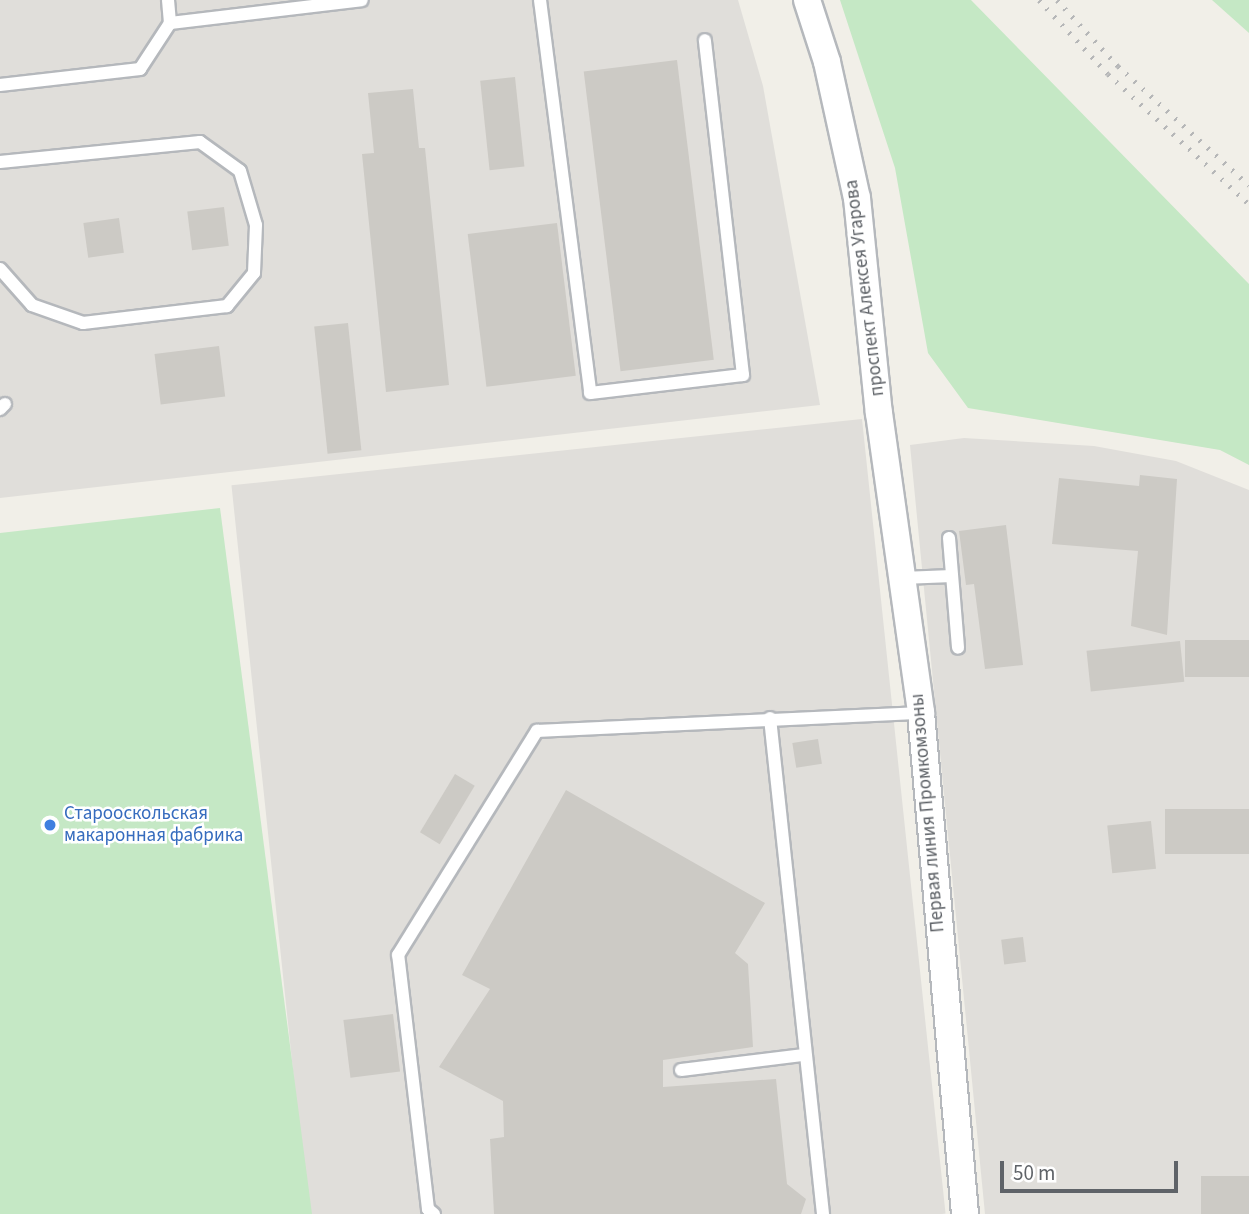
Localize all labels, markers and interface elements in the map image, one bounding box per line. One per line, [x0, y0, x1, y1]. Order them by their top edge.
street label: проспект Алексея Угарова [840, 178, 890, 398]
street label: Первая линия Промкомзоны [906, 693, 950, 933]
place label: Старооскольская макаронная фабрика [64, 803, 243, 847]
marker: Старооскольская макаронная фабрика [42, 817, 58, 833]
scale bar [1004, 1148, 1182, 1192]
text: 50 m [1013, 1158, 1055, 1188]

